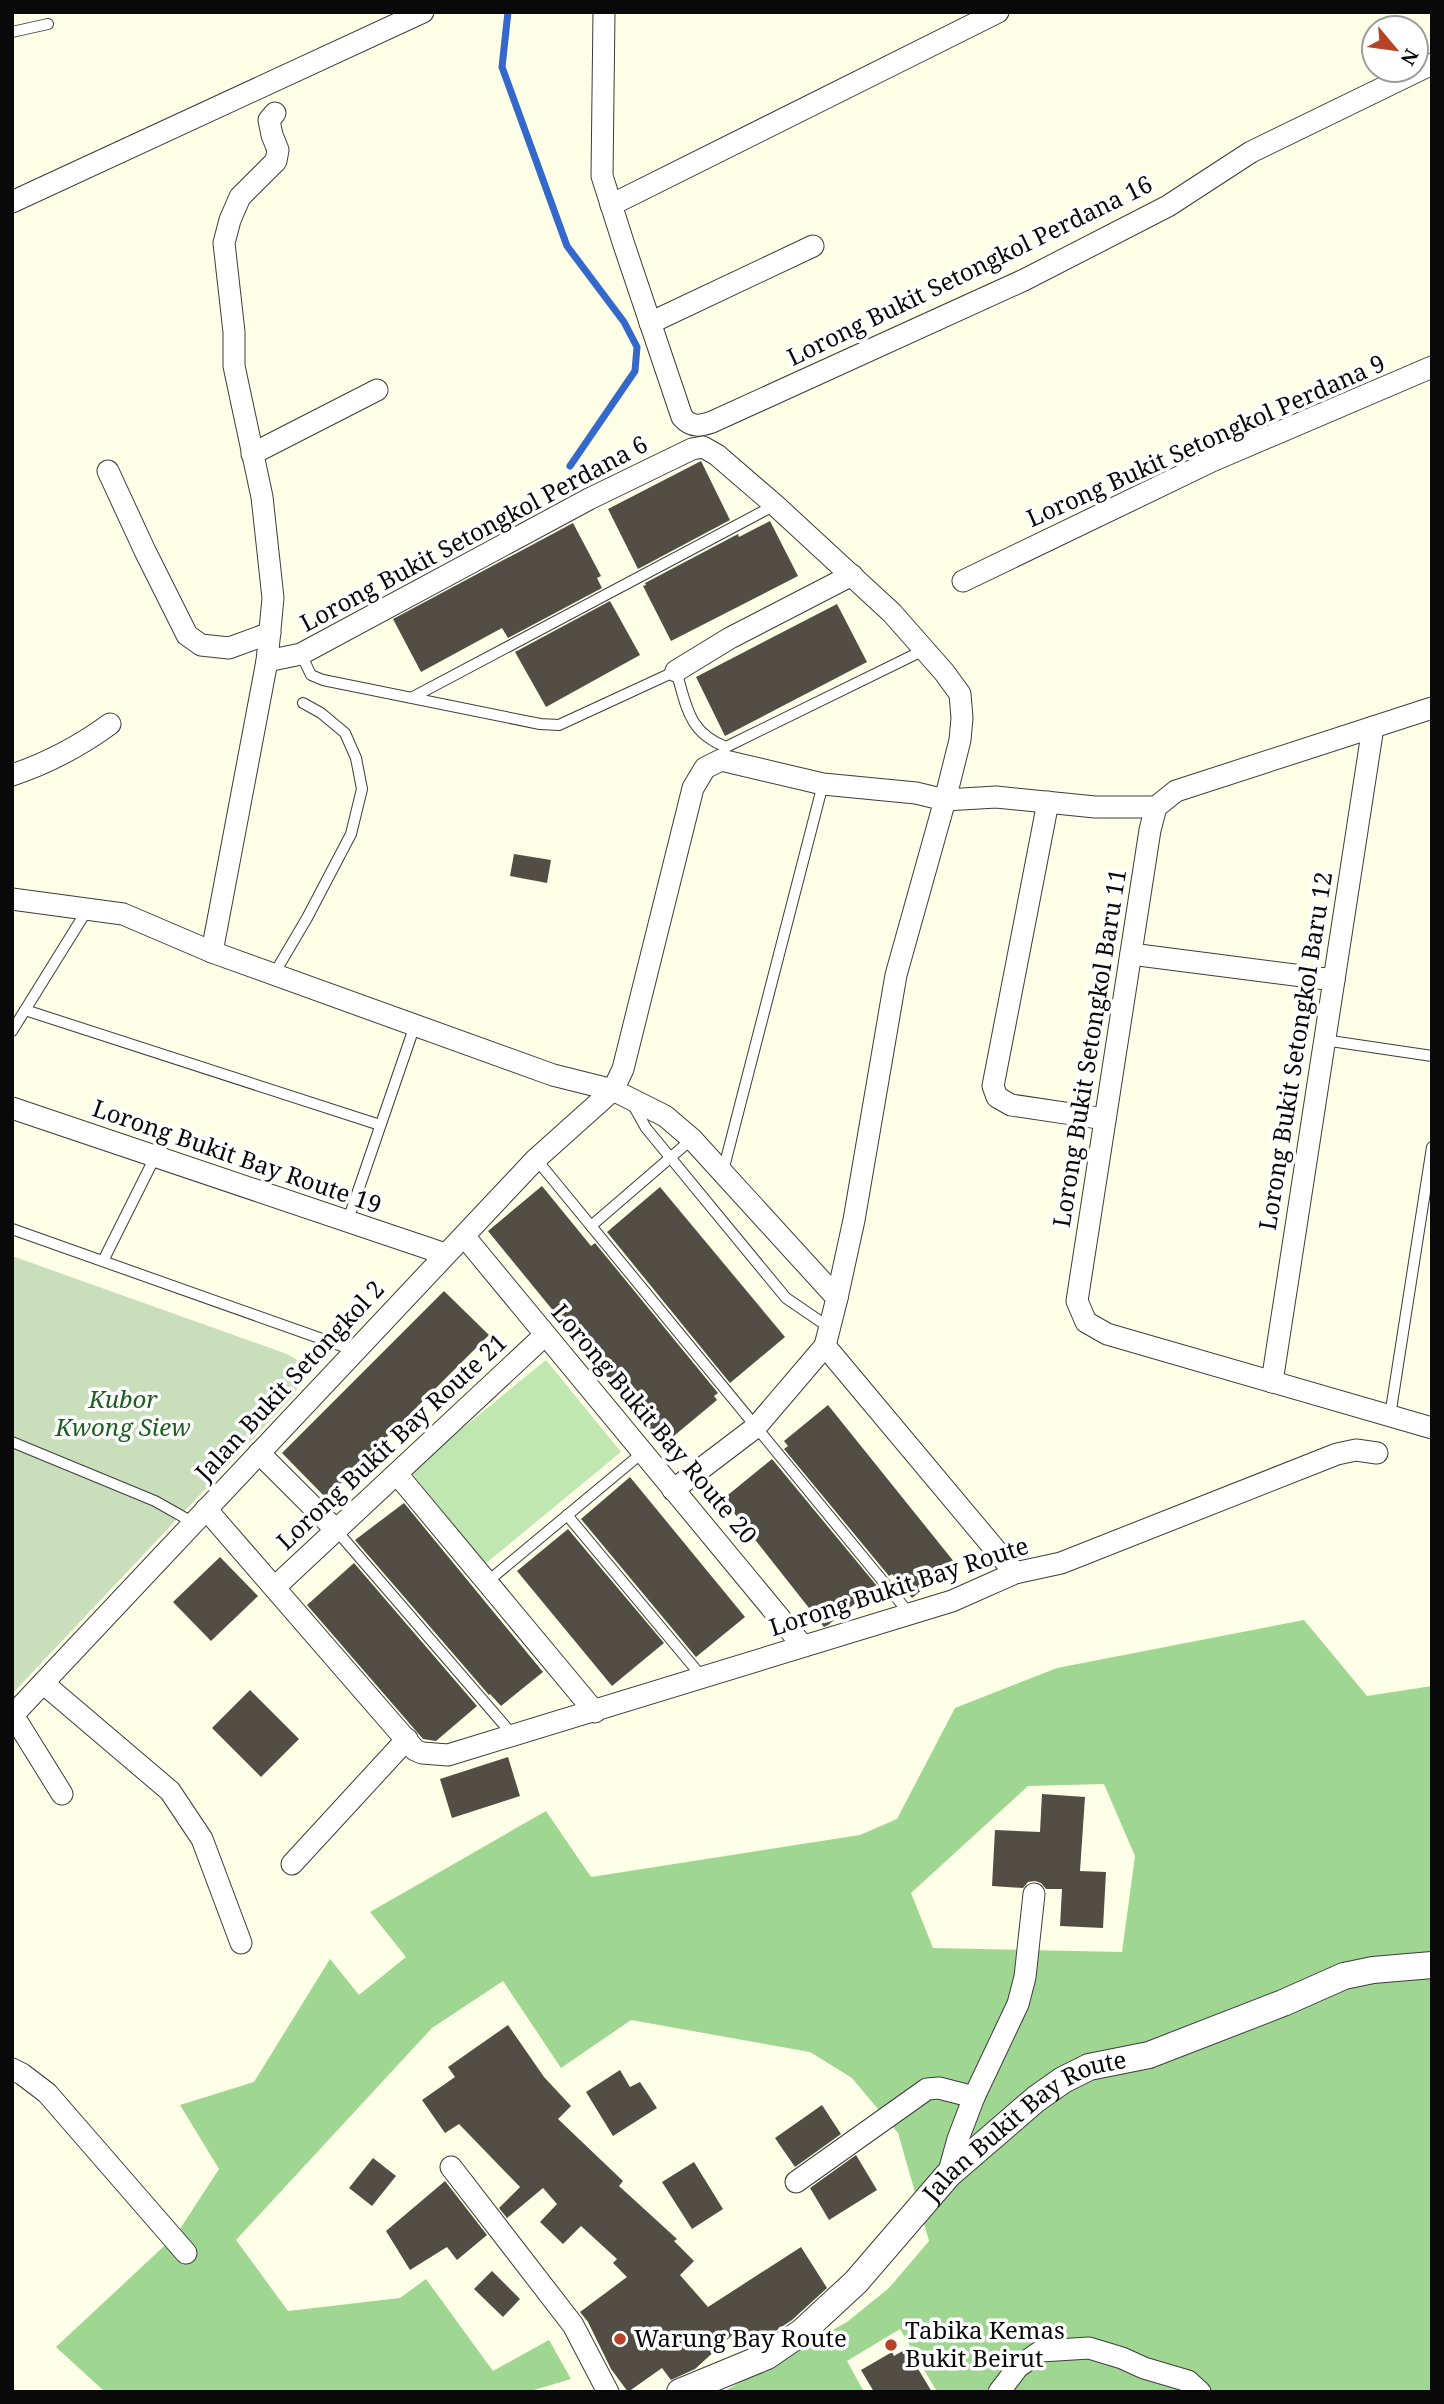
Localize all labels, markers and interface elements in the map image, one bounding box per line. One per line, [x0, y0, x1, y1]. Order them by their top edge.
north arrow [1360, 14, 1430, 84]
text: N [1395, 44, 1425, 70]
street label: Lorong Bukit Setongkol Perdana 16 [781, 167, 1157, 373]
street label: Lorong Bukit Setongkol Perdana 9 [1021, 345, 1390, 534]
street label: Lorong Bukit Setongkol Perdana 6 [294, 427, 653, 639]
street label: Lorong Bukit Setongkol Baru 11 [1044, 866, 1133, 1229]
street label: Lorong Bukit Setongkol Baru 12 [1250, 869, 1339, 1232]
street label: Lorong Bukit Bay Route 19 [89, 1091, 386, 1221]
street label: Jalan Bukit Setongkol 2 [186, 1272, 391, 1488]
street label: Lorong Bukit Bay Route 20 [545, 1296, 765, 1550]
street label: Lorong Bukit Bay Route 21 [269, 1325, 513, 1557]
park label: Kubor Kwong Siew [54, 1382, 191, 1443]
street label: Lorong Bukit Bay Route [765, 1528, 1032, 1643]
street label: Jalan Bukit Bay Route [914, 2042, 1129, 2209]
place label: Tabika Kemas Bukit Beirut [905, 2313, 1065, 2374]
place label: Warung Bay Route [634, 2321, 847, 2354]
marker: Warung Bay Route [612, 2331, 628, 2347]
marker: Tabika Kemas Bukit Beirut [883, 2337, 899, 2353]

